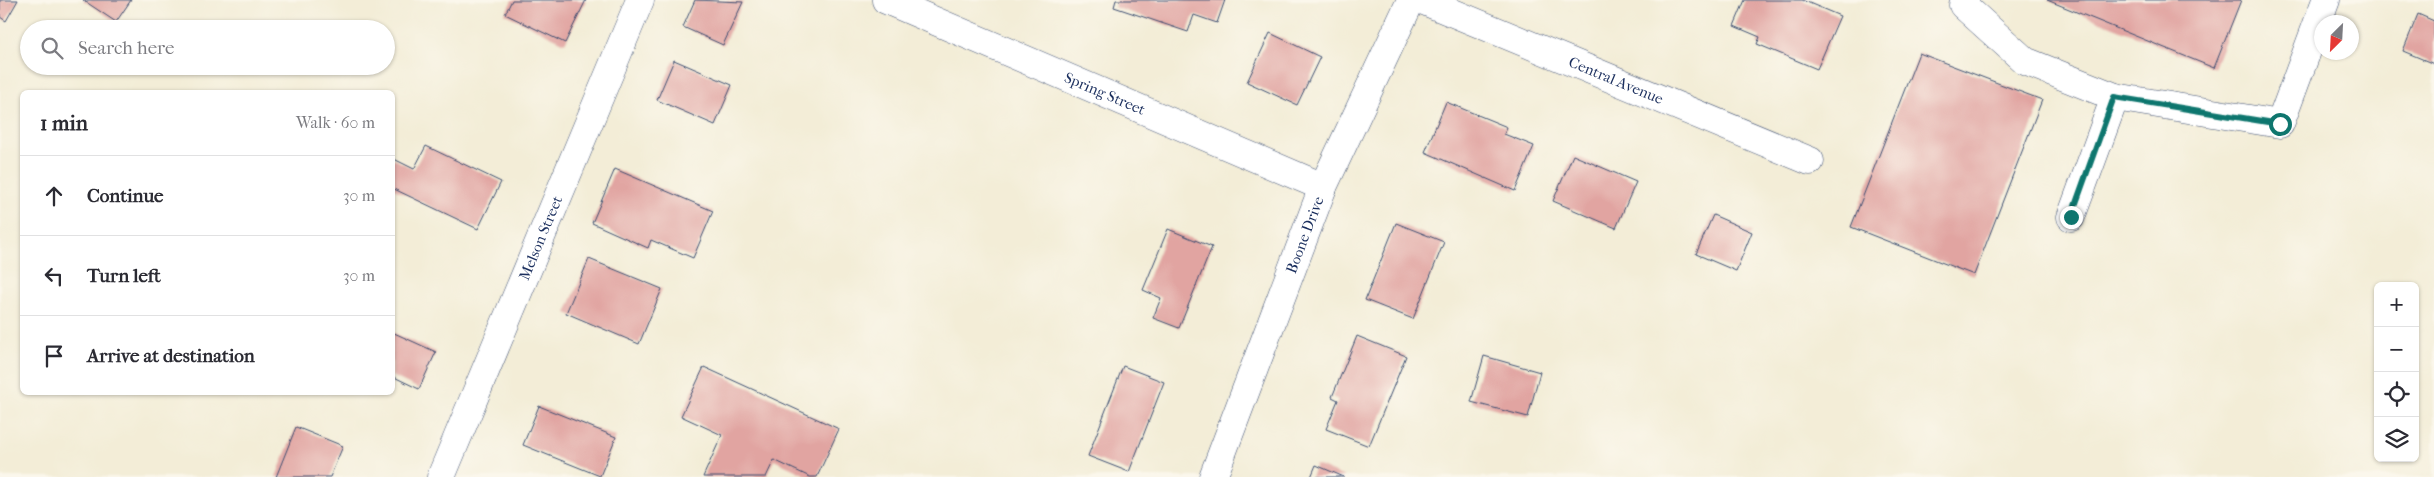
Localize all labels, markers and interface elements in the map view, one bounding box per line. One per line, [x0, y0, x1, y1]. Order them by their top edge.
north arrow [2314, 15, 2359, 60]
search box [20, 20, 395, 75]
icon: search [38, 34, 66, 62]
text: Search here [78, 37, 174, 59]
street label: Central Avenue [1566, 53, 1666, 108]
street label: Spring Street [1062, 68, 1149, 119]
text: 1 min [40, 111, 88, 135]
text: Walk · 60 m [296, 113, 375, 132]
route start [2269, 113, 2292, 136]
icon: ahead [40, 182, 68, 210]
text: Continue [87, 185, 163, 207]
text: 30 m [343, 186, 375, 205]
street label: Melson Street [515, 193, 567, 283]
street label: Boone Drive [1282, 193, 1328, 276]
route end [2060, 206, 2083, 229]
icon: left [40, 262, 68, 290]
text: Turn left [87, 265, 161, 287]
text: 30 m [343, 266, 375, 285]
map controls [2374, 282, 2419, 462]
button: + [2374, 282, 2419, 327]
button: − [2374, 327, 2419, 372]
icon: arrive [40, 342, 68, 370]
text: Arrive at destination [87, 345, 255, 367]
button: locate [2374, 372, 2419, 417]
button: layers [2374, 417, 2419, 462]

